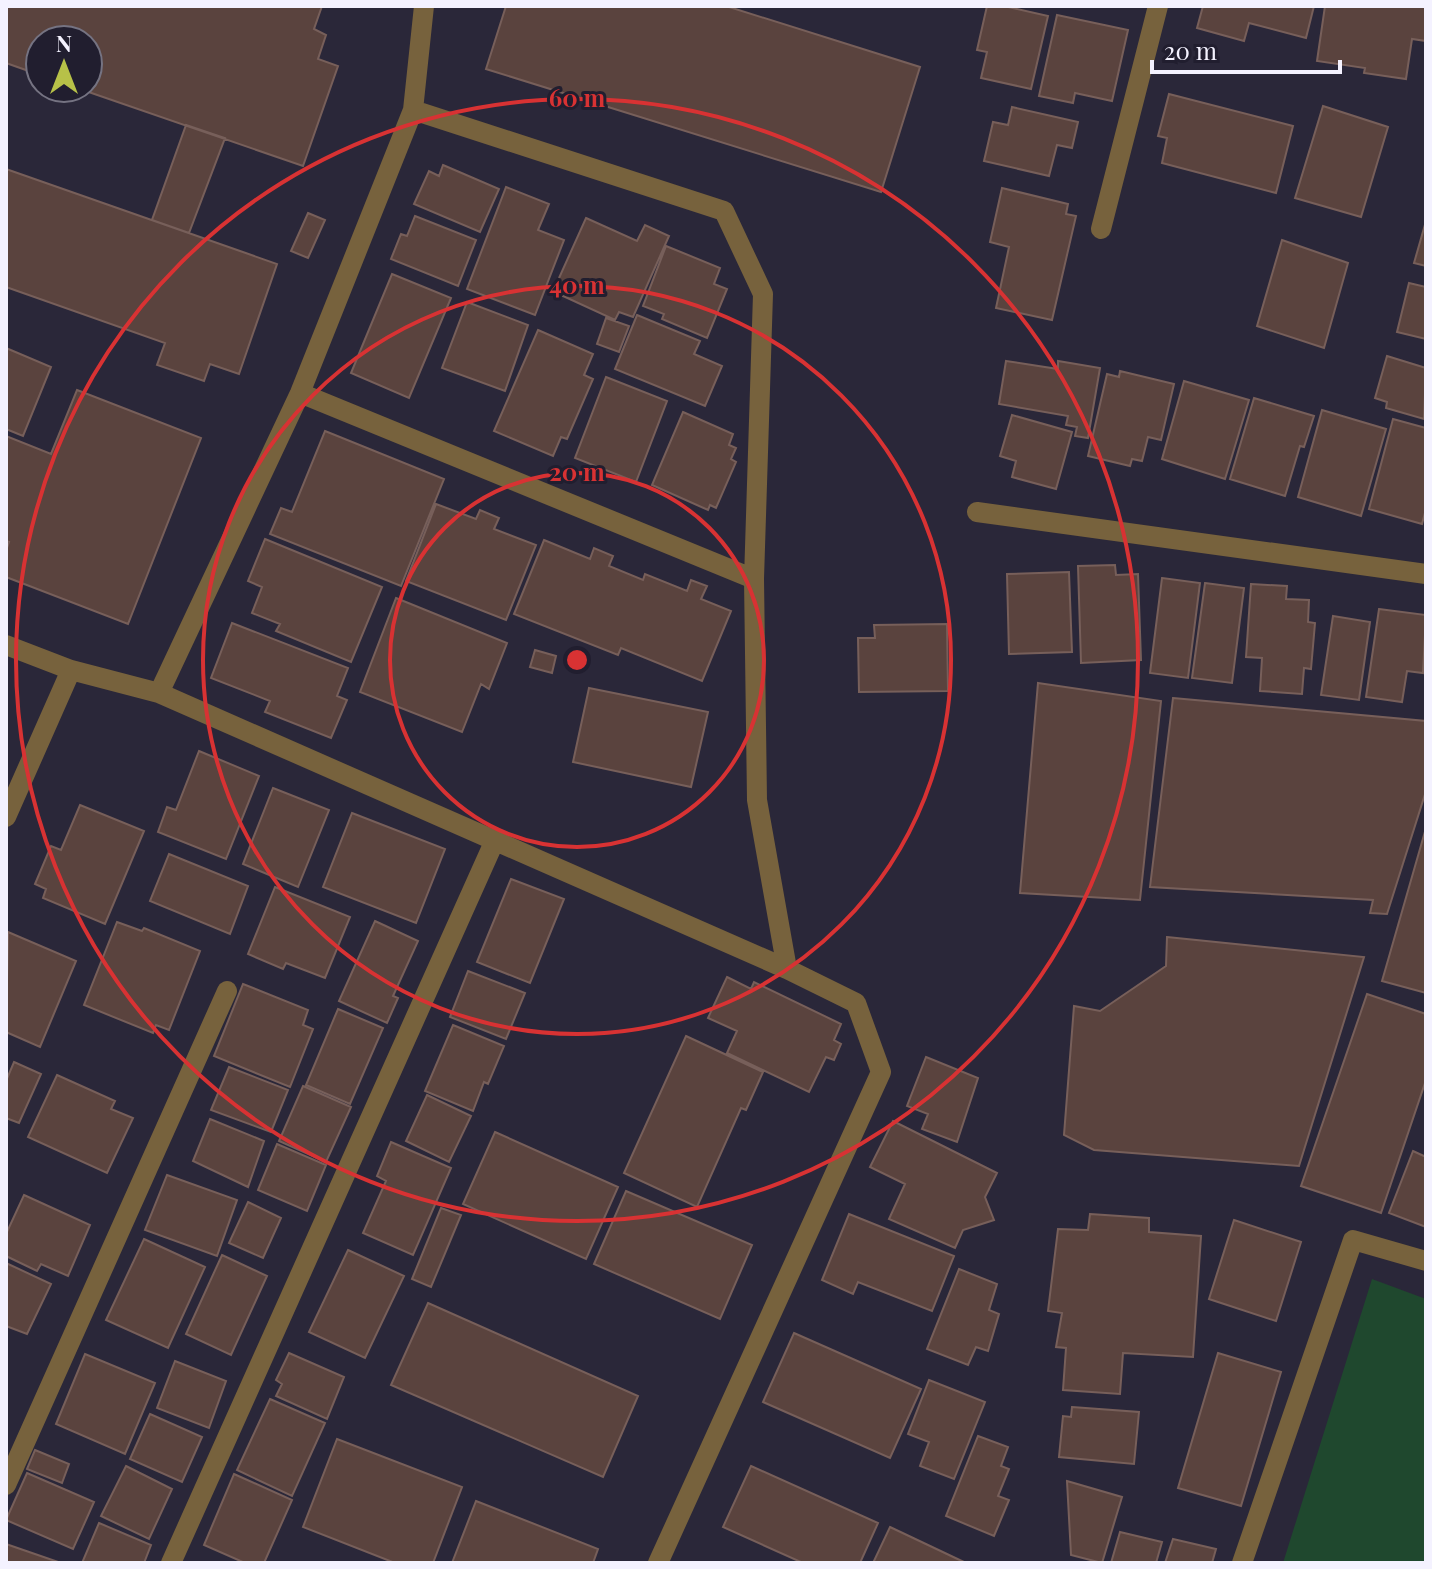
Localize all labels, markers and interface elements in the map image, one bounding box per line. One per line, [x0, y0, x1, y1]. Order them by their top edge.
north arrow [24, 24, 104, 104]
scale bar [1152, 24, 1340, 74]
text: N [56, 28, 72, 58]
text: 20 m [1164, 34, 1217, 66]
text: 60 m [549, 81, 605, 113]
text: 40 m [549, 268, 605, 300]
text: 20 m [549, 455, 605, 487]
centre of rings [563, 646, 591, 674]

